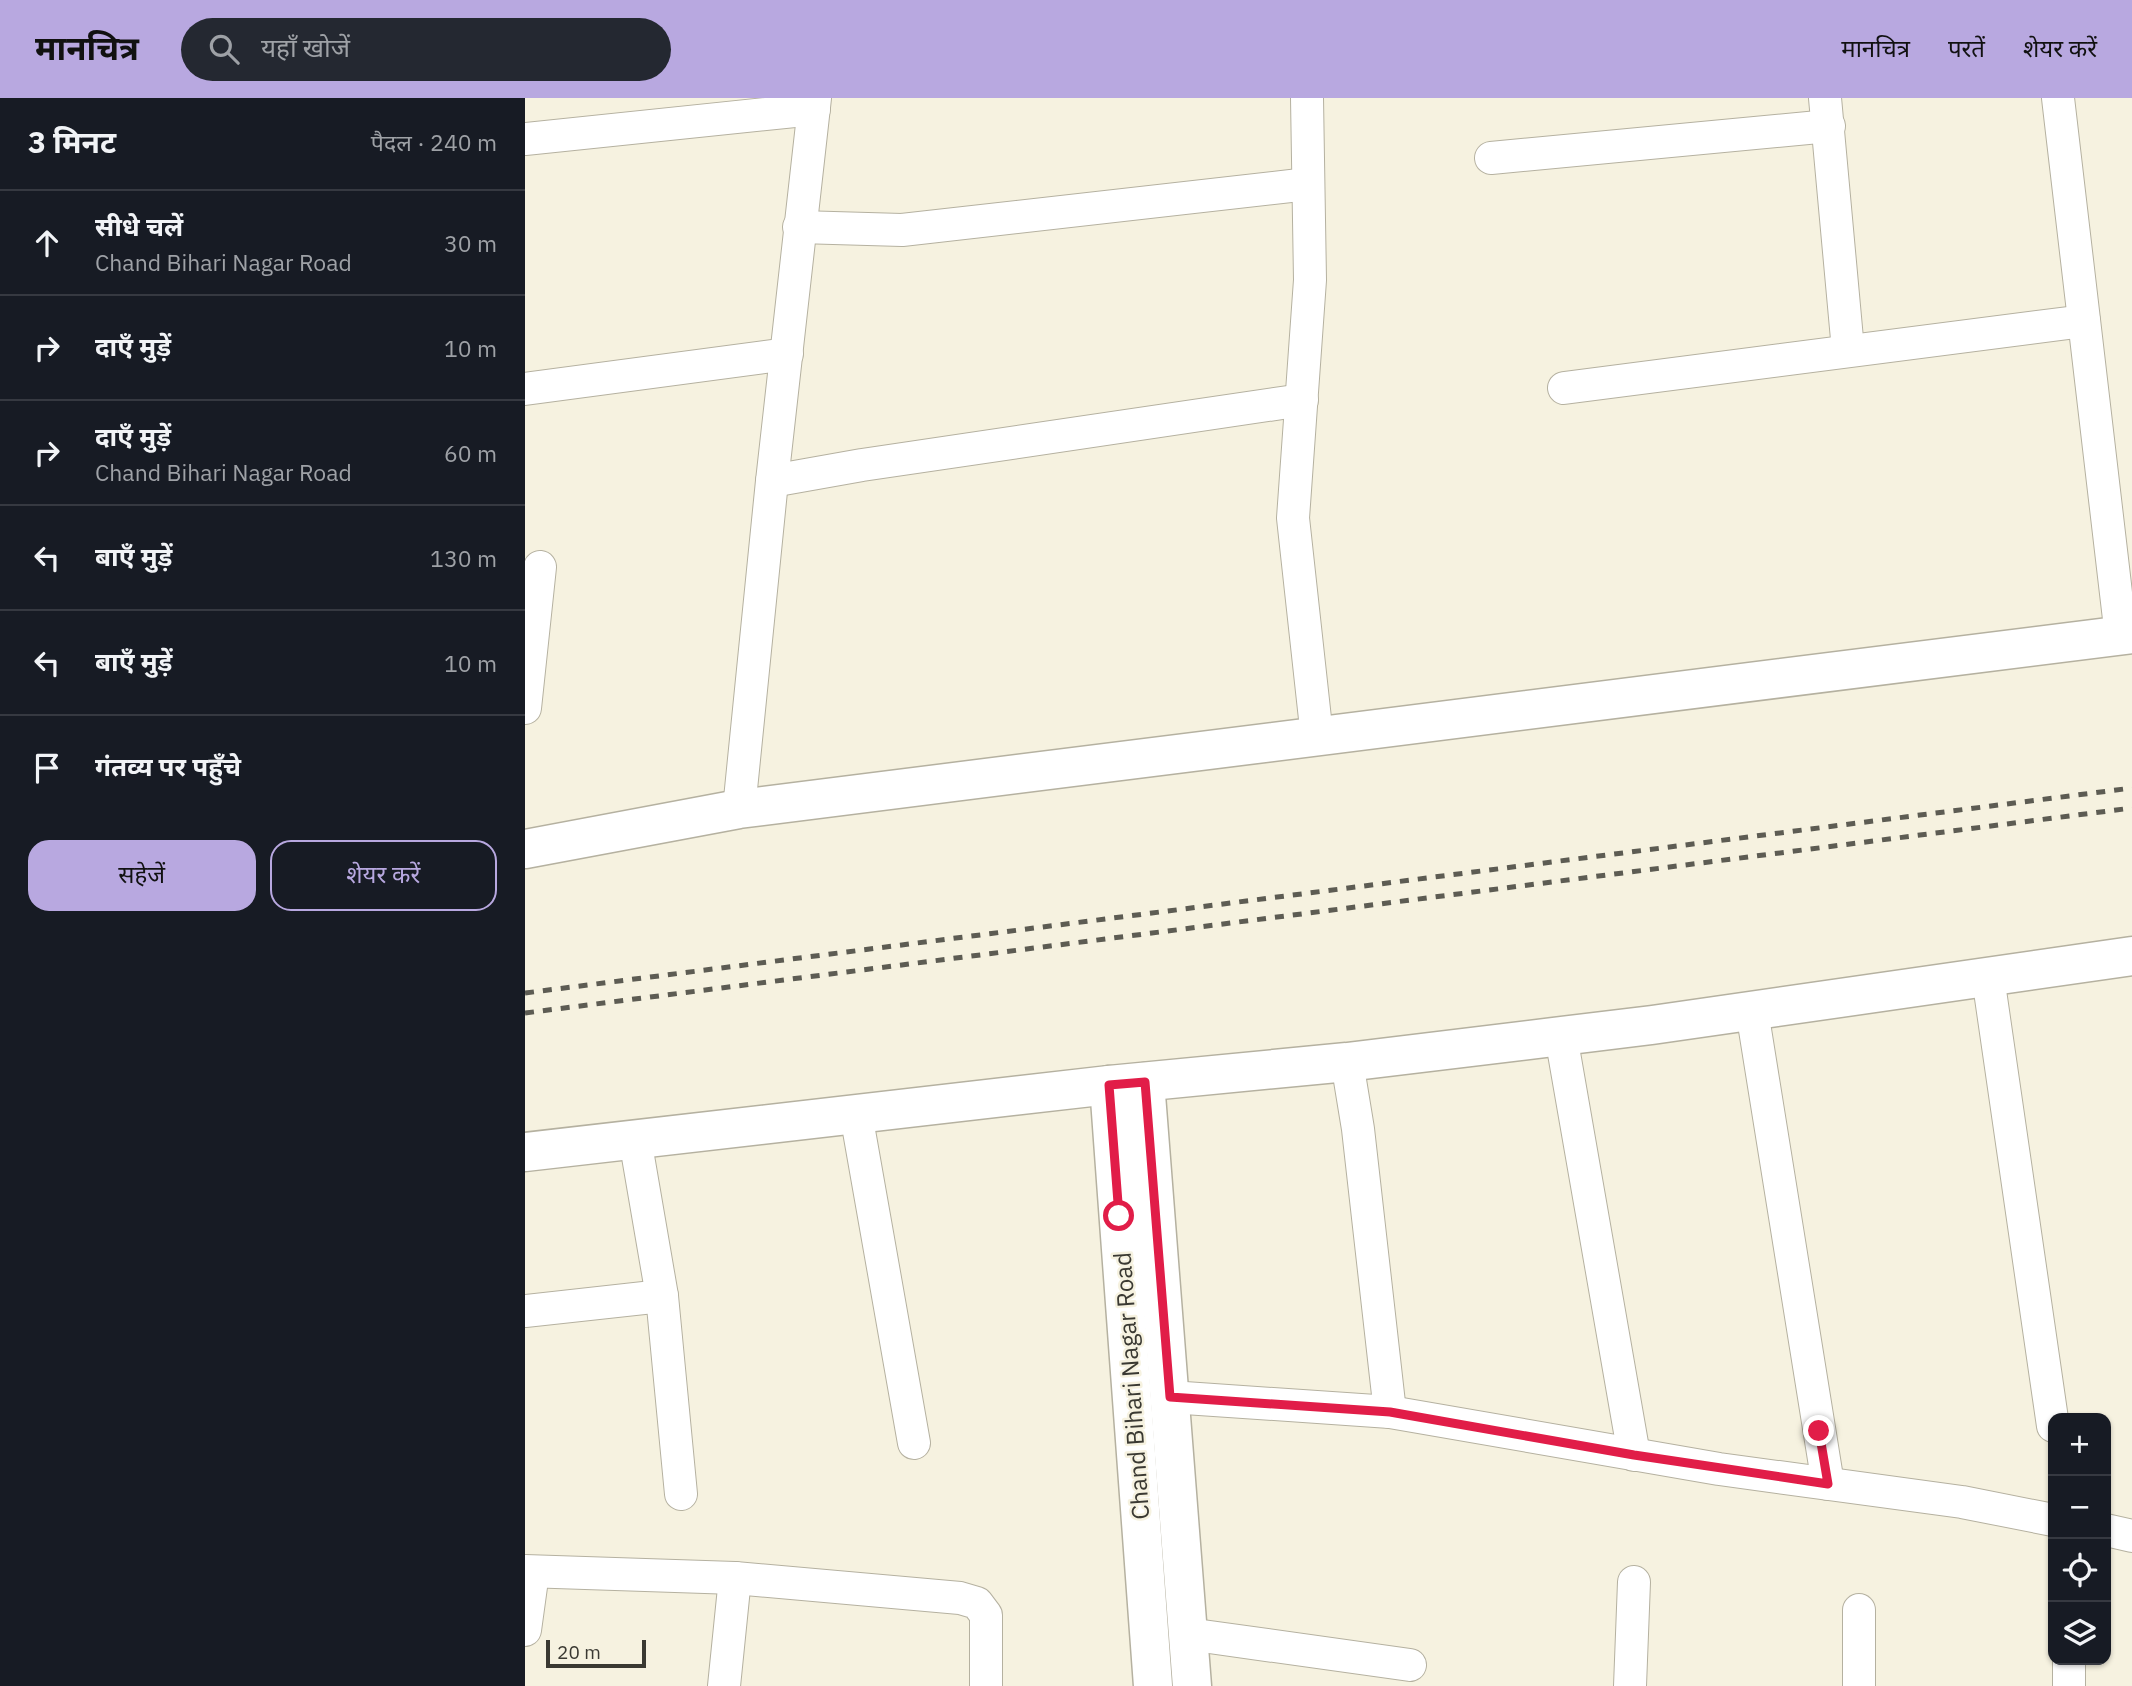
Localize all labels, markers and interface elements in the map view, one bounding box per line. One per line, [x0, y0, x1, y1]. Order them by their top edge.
search box [181, 18, 671, 81]
text: मानचित्र [35, 26, 139, 69]
icon: search [205, 30, 243, 68]
text: यहाँ खोजें [261, 30, 350, 64]
text: मानचित्र [1841, 32, 1910, 64]
text: परतें [1948, 32, 1985, 64]
text: शेयर करें [2023, 32, 2097, 64]
text: 3 मिनट [28, 122, 116, 161]
text: पैदल · 240 m [371, 127, 497, 157]
text: सीधे चलें [95, 209, 183, 243]
icon: ahead [28, 224, 66, 262]
text: 30 m [444, 228, 497, 258]
text: Chand Bihari Nagar Road [95, 247, 352, 277]
icon: right [28, 329, 66, 367]
text: दाएँ मुड़ें [95, 329, 171, 363]
text: 10 m [444, 333, 497, 363]
text: दाएँ मुड़ें [95, 419, 171, 453]
icon: right [28, 434, 66, 472]
text: 60 m [444, 438, 497, 468]
text: Chand Bihari Nagar Road [95, 457, 352, 487]
icon: left [28, 539, 66, 577]
text: बाएँ मुड़ें [95, 539, 172, 573]
text: 130 m [430, 543, 497, 573]
icon: left [28, 644, 66, 682]
text: बाएँ मुड़ें [95, 644, 172, 678]
text: 10 m [444, 648, 497, 678]
icon: arrive [28, 749, 66, 787]
text: गंतव्य पर पहुँचे [95, 749, 241, 783]
button: सहेजें [28, 840, 256, 911]
button: शेयर करें [270, 840, 497, 911]
route start [1103, 1200, 1134, 1231]
street label: Chand Bihari Nagar Road [1106, 1251, 1156, 1521]
map controls [2048, 1413, 2111, 1665]
button: + [2048, 1413, 2111, 1476]
route end [1803, 1415, 1834, 1446]
button: − [2048, 1476, 2111, 1539]
button: locate [2048, 1539, 2111, 1602]
button: layers [2048, 1602, 2111, 1665]
scale bar [546, 1637, 646, 1669]
text: 20 m [557, 1640, 601, 1664]

